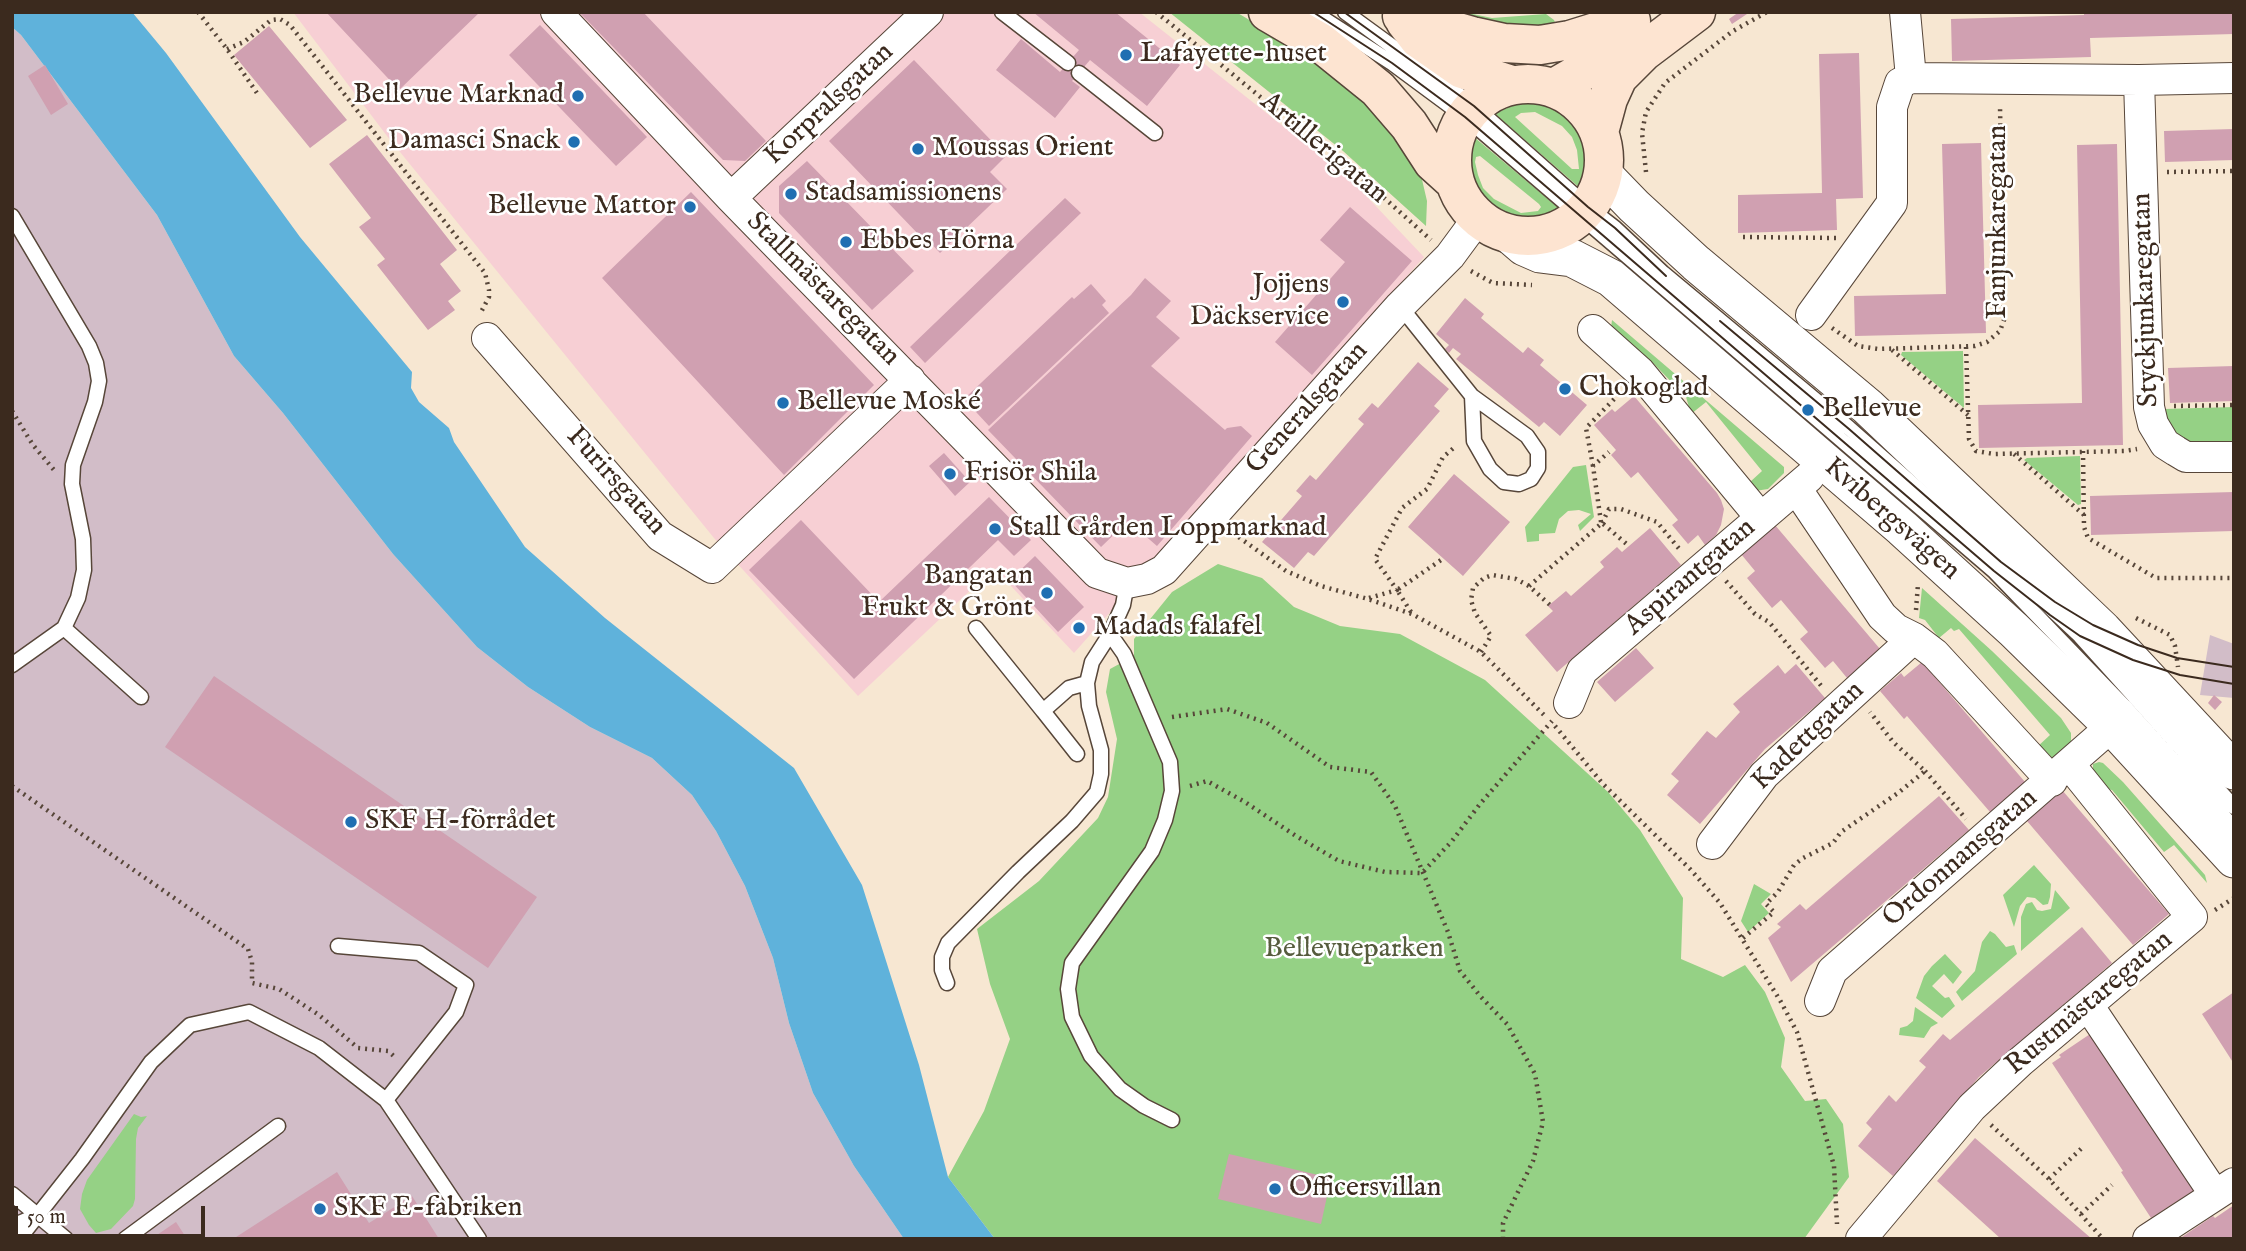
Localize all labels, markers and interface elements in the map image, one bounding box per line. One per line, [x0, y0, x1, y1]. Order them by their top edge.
street label: Korpralsgatan [758, 37, 902, 173]
place label: Lafayette-huset [1140, 38, 1327, 72]
marker: Lafayette-huset [1118, 47, 1134, 63]
place label: Bellevue Marknad [353, 79, 564, 113]
street label: Artillerigatan [1252, 86, 1394, 212]
marker: Bellevue Marknad [570, 88, 586, 104]
place label: Damasci Snack [388, 125, 560, 159]
street label: Fanjunkaregatan [1982, 125, 2016, 319]
place label: Moussas Orient [932, 132, 1113, 166]
marker: Damasci Snack [566, 134, 582, 150]
marker: Moussas Orient [910, 141, 926, 157]
place label: Stadsamissionens [805, 177, 1002, 211]
marker: Stadsamissionens [783, 186, 799, 202]
place label: Bellevue Mattor [488, 190, 676, 224]
street label: Styckjunkaregatan [2126, 192, 2168, 408]
marker: Bellevue Mattor [682, 199, 698, 215]
street label: Stallmästaregatan [738, 206, 906, 374]
place label: Ebbes Hörna [860, 225, 1014, 259]
marker: Ebbes Hörna [838, 234, 854, 250]
place label: Jojjens Däckservice [1190, 269, 1329, 335]
marker: Jojjens Däckservice [1335, 294, 1351, 310]
street label: Generalsgatan [1240, 336, 1376, 482]
place label: Chokoglad [1579, 372, 1708, 406]
marker: Chokoglad [1557, 381, 1573, 397]
place label: Bellevue Moské [797, 386, 981, 420]
place label: Bellevue [1822, 393, 1921, 427]
marker: Bellevue Moské [775, 395, 791, 411]
marker: Bellevue [1800, 402, 1816, 418]
street label: Furirsgatan [558, 421, 672, 543]
street label: Kvibergsvägen [1816, 452, 1966, 588]
place label: Frisör Shila [964, 457, 1097, 491]
marker: Frisör Shila [942, 466, 958, 482]
place label: Stall Gården Loppmarknad [1009, 512, 1326, 546]
street label: Aspirantgatan [1619, 512, 1763, 644]
marker: Stall Gården Loppmarknad [987, 521, 1003, 537]
place label: Bangatan Frukt & Grönt [861, 560, 1033, 626]
marker: Bangatan Frukt & Grönt [1039, 585, 1055, 601]
place label: Madads falafel [1093, 611, 1262, 645]
marker: Madads falafel [1071, 620, 1087, 636]
street label: Kadettgatan [1746, 675, 1872, 799]
street label: Ordonnansgatan [1877, 783, 2045, 935]
place label: SKF H-förrådet [365, 805, 556, 839]
marker: SKF H-förrådet [343, 814, 359, 830]
street label: Rustmästaregatan [2000, 924, 2180, 1084]
park label: Bellevueparken [1264, 933, 1444, 967]
place label: Officersvillan [1289, 1172, 1441, 1206]
marker: Officersvillan [1267, 1181, 1283, 1197]
scale bar [18, 1192, 208, 1236]
place label: SKF E-fabriken [334, 1192, 522, 1226]
marker: SKF E-fabriken [312, 1201, 328, 1217]
text: 50 m [27, 1204, 66, 1231]

